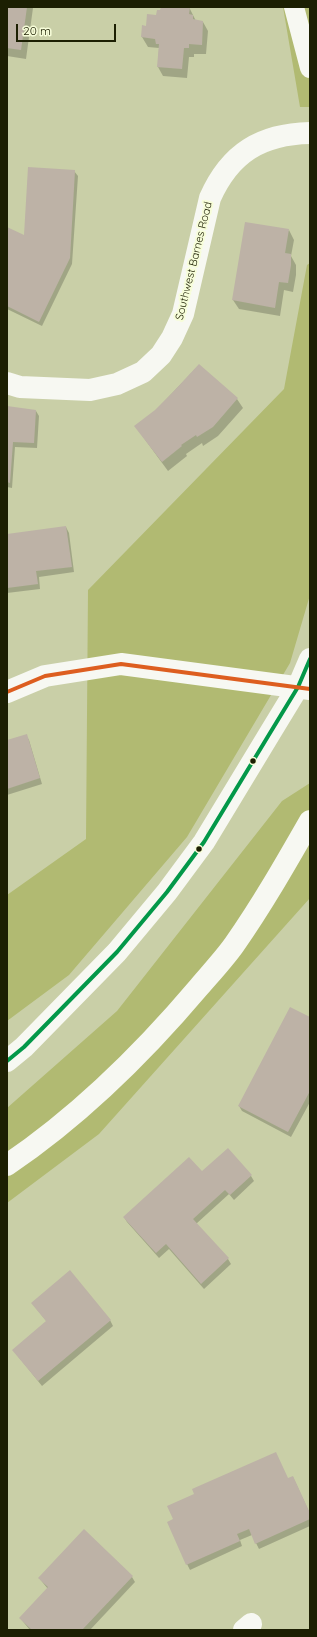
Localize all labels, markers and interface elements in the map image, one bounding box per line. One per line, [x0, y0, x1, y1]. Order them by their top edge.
scale bar [18, 16, 118, 42]
text: 20 m [23, 23, 51, 38]
street label: Southwest Barnes Road [173, 200, 215, 322]
unlabelled marker [248, 756, 258, 766]
unlabelled marker [194, 844, 204, 854]

